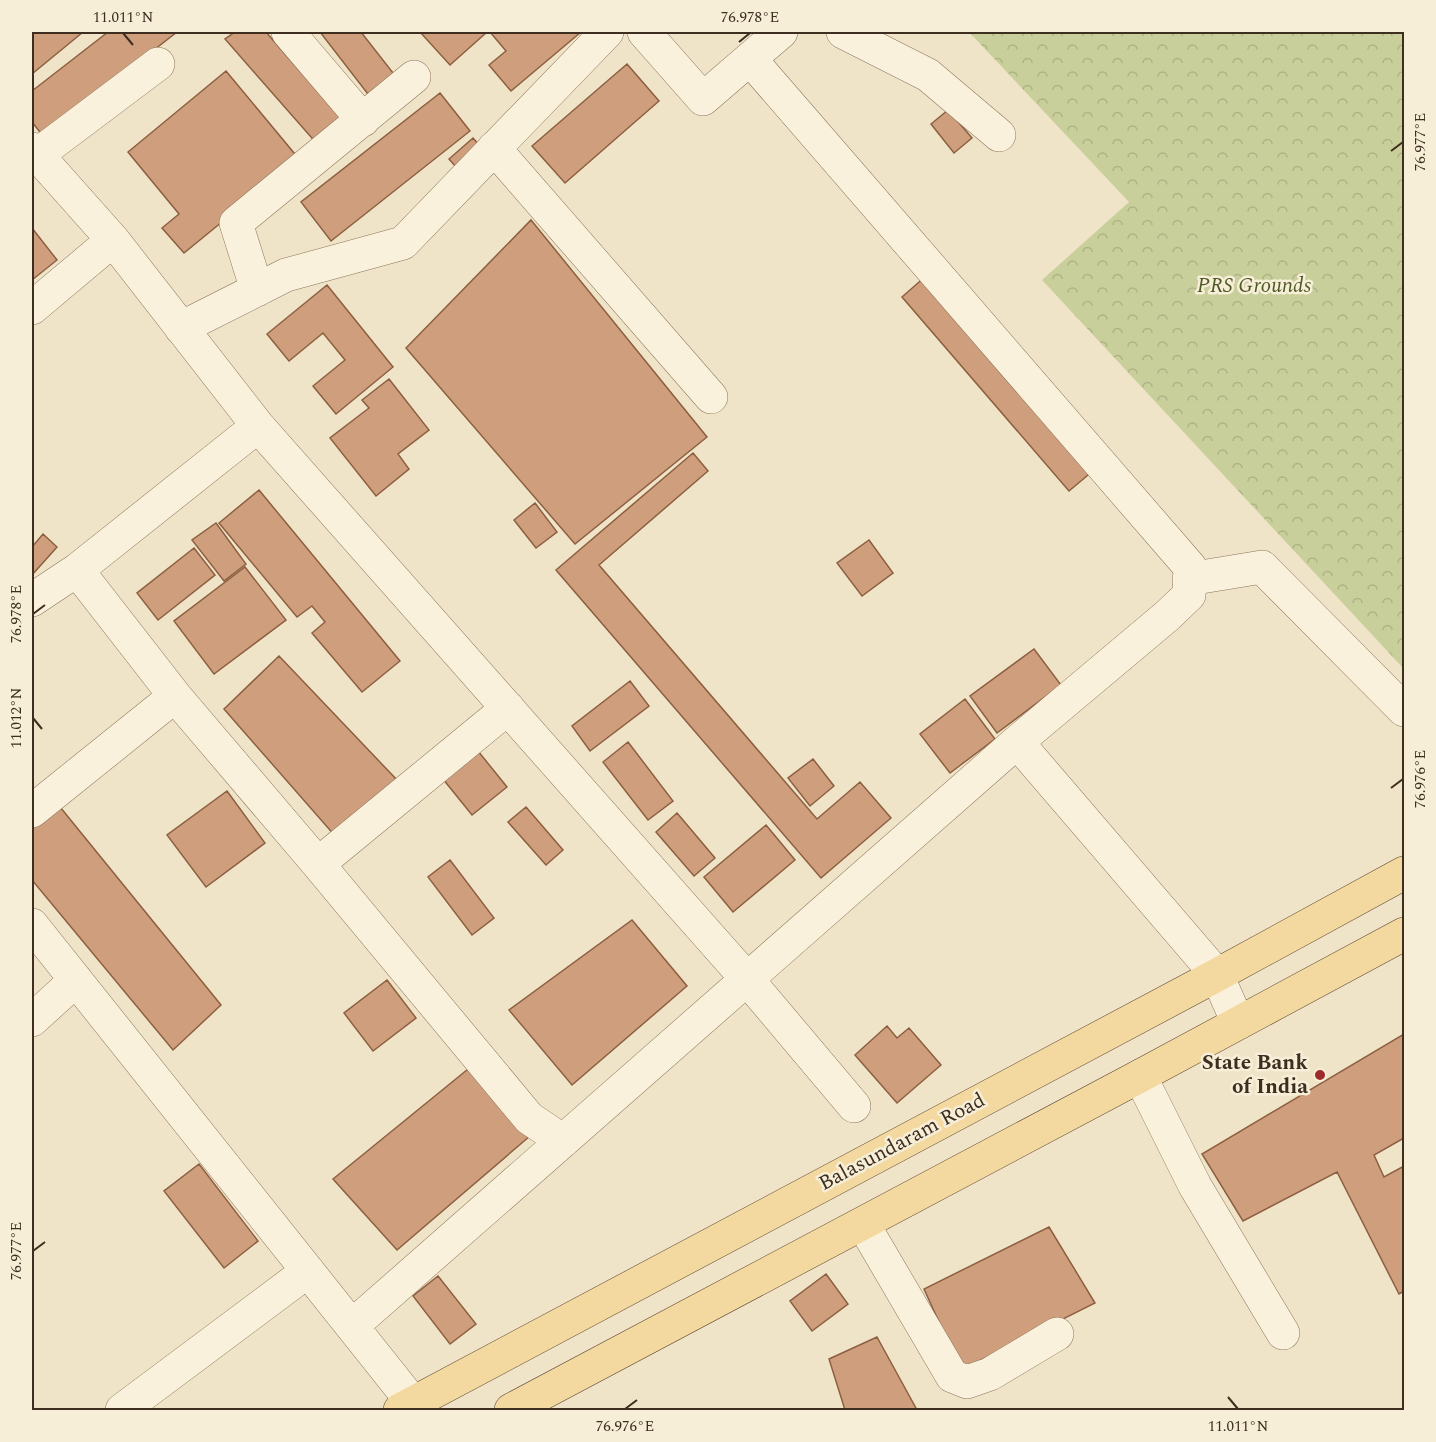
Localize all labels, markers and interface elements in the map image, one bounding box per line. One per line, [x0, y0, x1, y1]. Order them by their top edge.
text: 11.011°N [93, 6, 153, 29]
text: 76.978°E [721, 6, 779, 29]
text: 76.977°E [1409, 113, 1432, 171]
park label: PRS Grounds [1197, 270, 1312, 302]
text: 76.978°E [5, 585, 28, 643]
text: 11.012°N [5, 688, 28, 748]
text: 76.976°E [1409, 750, 1432, 808]
place label: State Bank of India [1202, 1047, 1308, 1103]
marker: State Bank of India [1313, 1068, 1327, 1082]
street label: Balasundaram Road [813, 1084, 991, 1200]
text: 76.977°E [5, 1222, 28, 1280]
text: 76.976°E [596, 1415, 654, 1438]
text: 11.011°N [1208, 1415, 1268, 1438]

